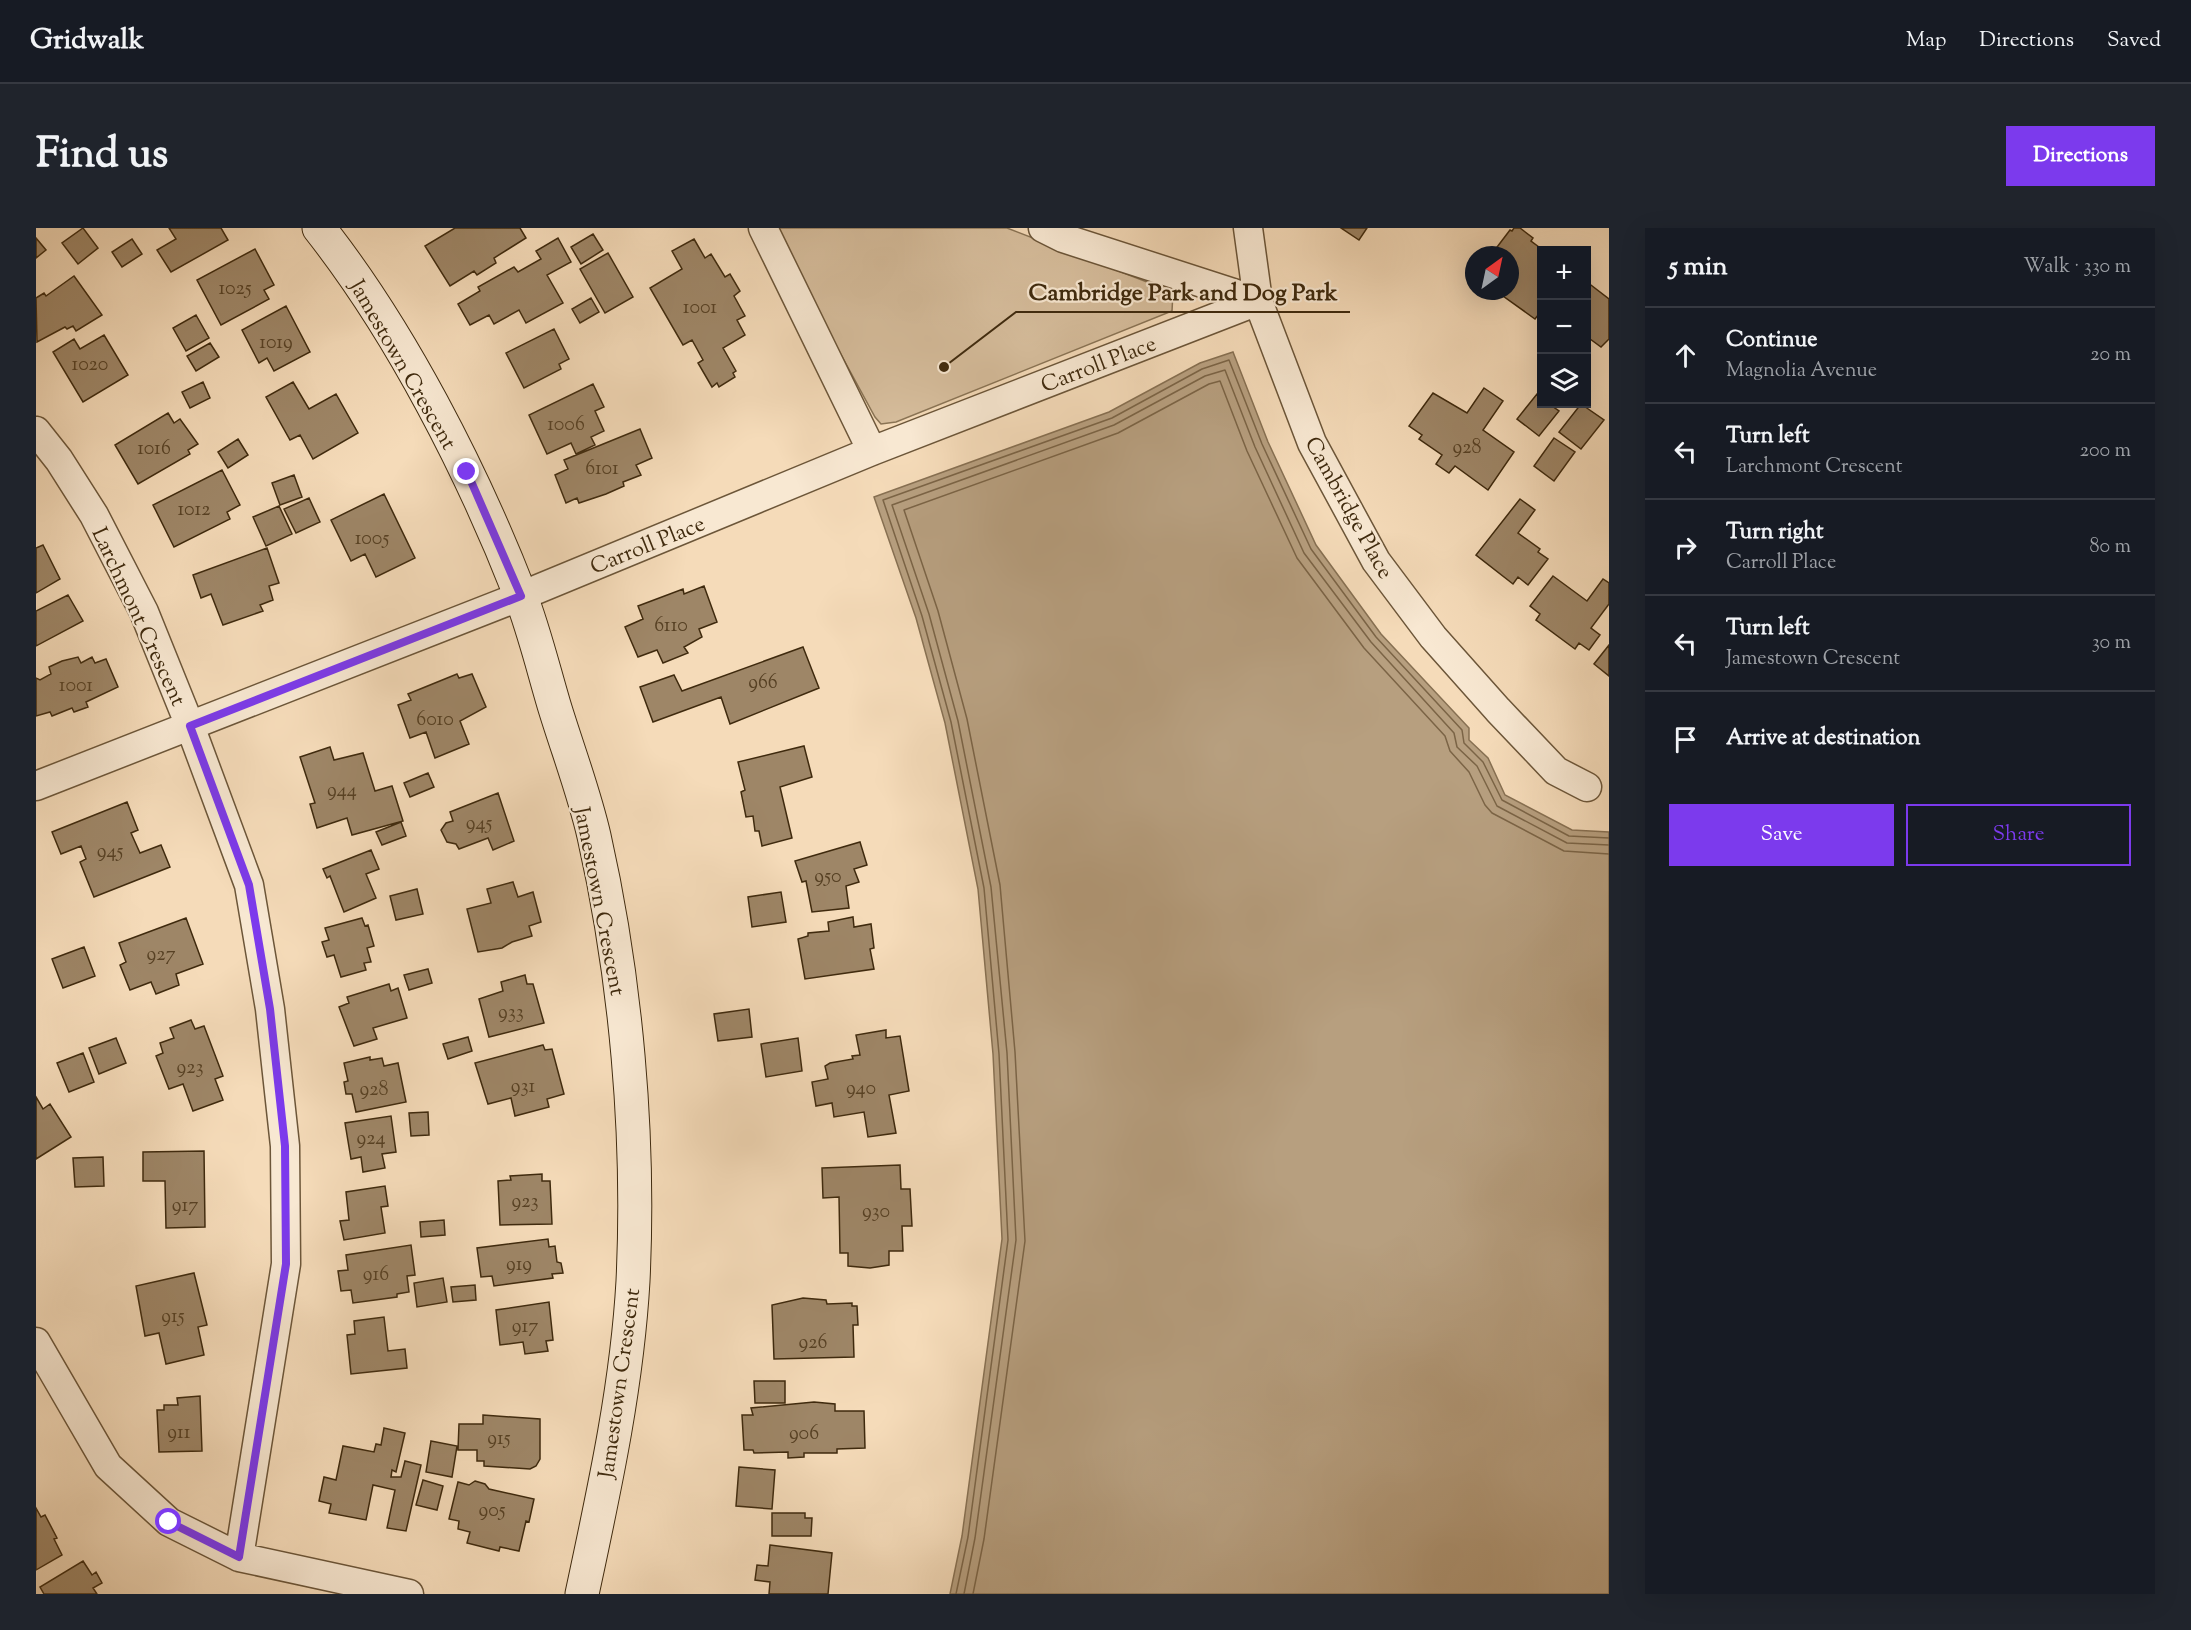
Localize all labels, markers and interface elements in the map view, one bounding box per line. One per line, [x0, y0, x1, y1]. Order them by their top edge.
text: Gridwalk [30, 21, 144, 61]
text: Map [1906, 26, 1946, 56]
text: Directions [1979, 26, 2074, 56]
text: Saved [2107, 26, 2161, 56]
text: Find us [36, 126, 168, 186]
button: Directions [2006, 126, 2155, 186]
north arrow [1465, 246, 1519, 300]
map controls [1537, 246, 1591, 408]
button: + [1537, 246, 1591, 300]
text: 5 min [1669, 249, 1728, 286]
text: Walk · 330 m [2023, 253, 2131, 282]
callout: Cambridge Park and Dog Park [1016, 270, 1350, 312]
street label: Jamestown Crescent [339, 274, 463, 457]
house number: 1025 [218, 275, 252, 304]
text: Cambridge Park and Dog Park [1028, 277, 1339, 311]
house number: 1001 [683, 294, 717, 323]
button: − [1537, 300, 1591, 354]
text: Continue [1726, 325, 1817, 357]
house number: 1019 [259, 329, 293, 358]
street label: Carroll Place [1037, 329, 1161, 402]
icon: ahead [1669, 339, 1702, 372]
text: 20 m [2090, 341, 2131, 370]
house number: 1020 [72, 351, 108, 380]
button: layers [1537, 354, 1591, 408]
text: Magnolia Avenue [1726, 357, 1877, 386]
house number: 1006 [547, 411, 585, 440]
text: Turn left [1726, 421, 1809, 453]
street label: Cambridge Place [1295, 431, 1400, 585]
house number: 928 [1452, 434, 1482, 463]
house number: 1016 [137, 435, 171, 464]
icon: left [1669, 435, 1702, 468]
text: 200 m [2080, 437, 2131, 466]
text: Larchmont Crescent [1726, 453, 1903, 482]
house number: 6101 [585, 455, 619, 484]
route end [453, 458, 479, 484]
house number: 1012 [177, 496, 211, 525]
street label: Carroll Place [586, 509, 710, 584]
text: Turn right [1726, 517, 1823, 549]
street label: Larchmont Crescent [82, 523, 193, 712]
house number: 1005 [355, 525, 389, 554]
icon: right [1669, 531, 1702, 564]
text: 80 m [2090, 533, 2131, 562]
text: Carroll Place [1726, 549, 1836, 578]
house number: 6110 [654, 612, 688, 641]
text: Turn left [1726, 613, 1809, 645]
icon: left [1669, 627, 1702, 660]
text: 30 m [2092, 629, 2131, 658]
text: Jamestown Crescent [1726, 645, 1900, 674]
house number: 966 [748, 669, 778, 698]
house number: 1001 [59, 672, 93, 701]
house number: 6010 [416, 706, 454, 735]
icon: arrive [1669, 723, 1702, 756]
text: Arrive at destination [1726, 723, 1921, 755]
house number: 944 [327, 777, 357, 806]
street label: Jamestown Crescent [564, 804, 632, 999]
button: Save [1669, 804, 1894, 866]
button: Share [1906, 804, 2131, 866]
house number: 945 [466, 810, 492, 839]
house number: 945 [97, 838, 123, 867]
house number: 950 [814, 863, 842, 892]
house number: 927 [146, 941, 176, 970]
house number: 933 [498, 999, 524, 1028]
house number: 923 [176, 1054, 204, 1083]
house number: 931 [511, 1073, 535, 1102]
house number: 940 [846, 1075, 876, 1104]
house number: 928 [359, 1076, 389, 1105]
house number: 924 [356, 1125, 386, 1154]
house number: 923 [511, 1188, 539, 1217]
house number: 917 [172, 1192, 198, 1221]
house number: 930 [862, 1198, 890, 1227]
house number: 919 [506, 1251, 532, 1280]
house number: 916 [363, 1261, 389, 1290]
street label: Jamestown Crescent [592, 1286, 650, 1481]
house number: 915 [161, 1303, 185, 1332]
house number: 917 [512, 1313, 538, 1342]
house number: 926 [798, 1329, 828, 1358]
house number: 911 [167, 1419, 191, 1448]
house number: 906 [789, 1420, 819, 1449]
house number: 915 [487, 1425, 511, 1454]
house number: 905 [478, 1497, 506, 1526]
route start [155, 1508, 181, 1534]

